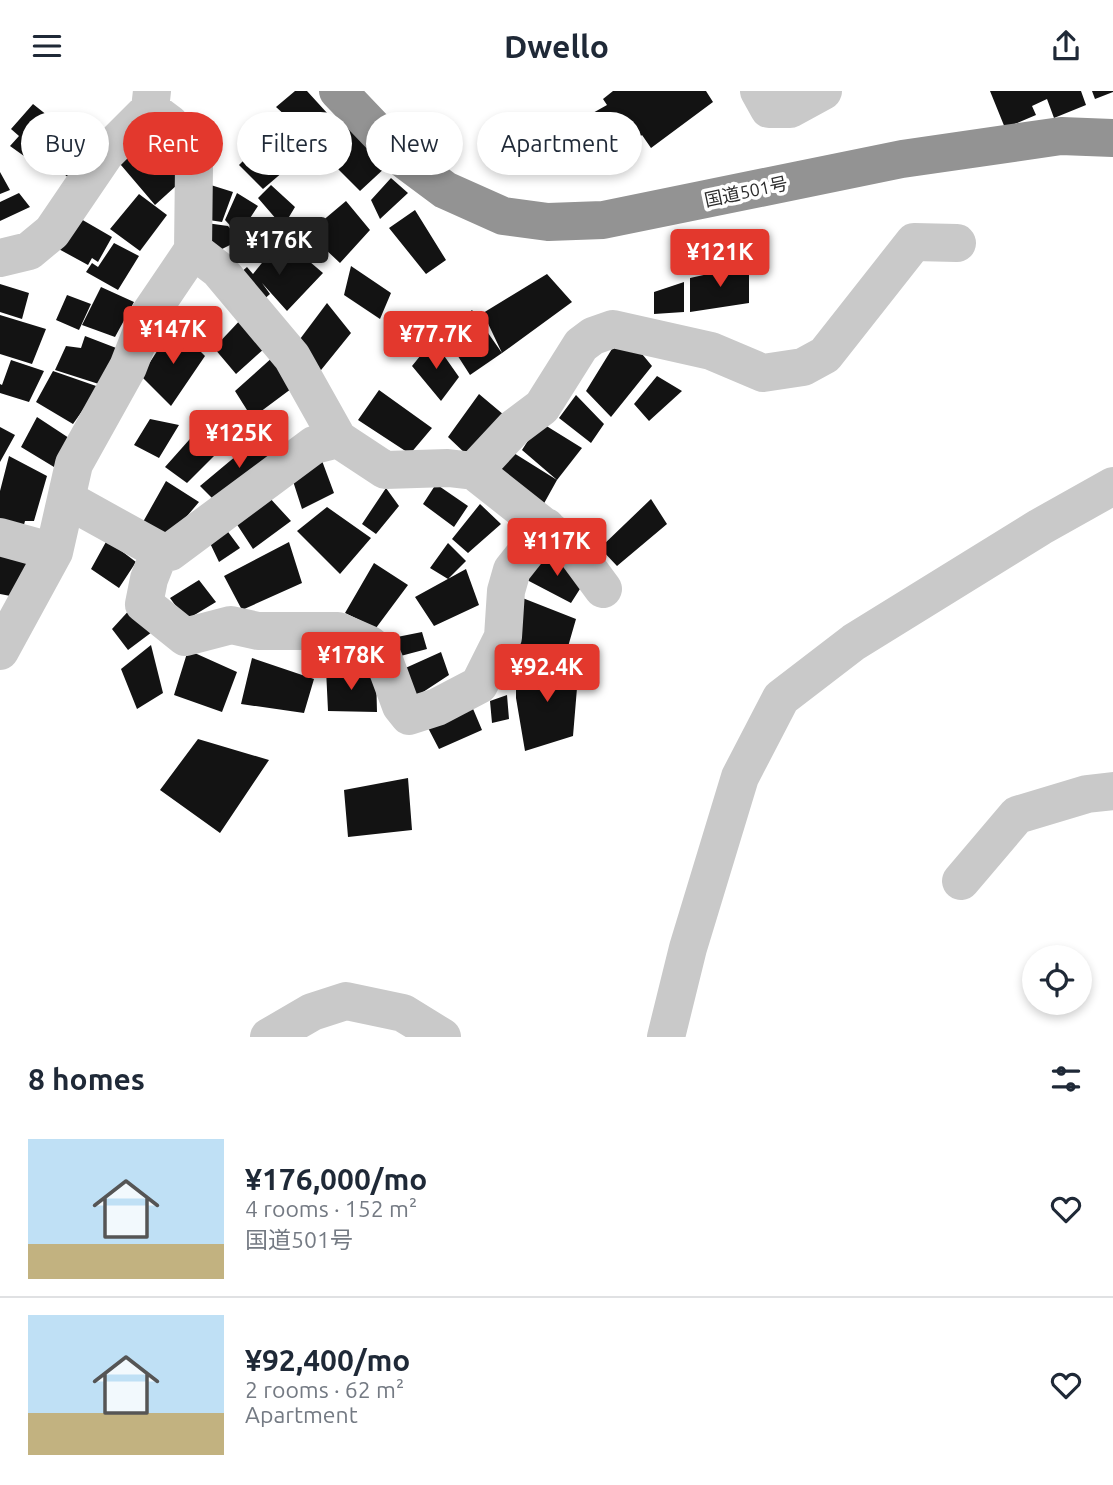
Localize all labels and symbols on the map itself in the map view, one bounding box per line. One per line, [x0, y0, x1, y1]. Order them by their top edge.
street label: 国道501号 [702, 172, 789, 210]
pin: ¥176K [230, 218, 328, 277]
pin: ¥121K [671, 229, 769, 289]
pin: ¥147K [124, 307, 222, 366]
pin: ¥77.7K [379, 311, 493, 371]
pin: ¥125K [190, 411, 288, 470]
pin: ¥117K [508, 519, 606, 578]
pin: ¥178K [302, 633, 400, 692]
pin: ¥92.4K [490, 645, 604, 704]

